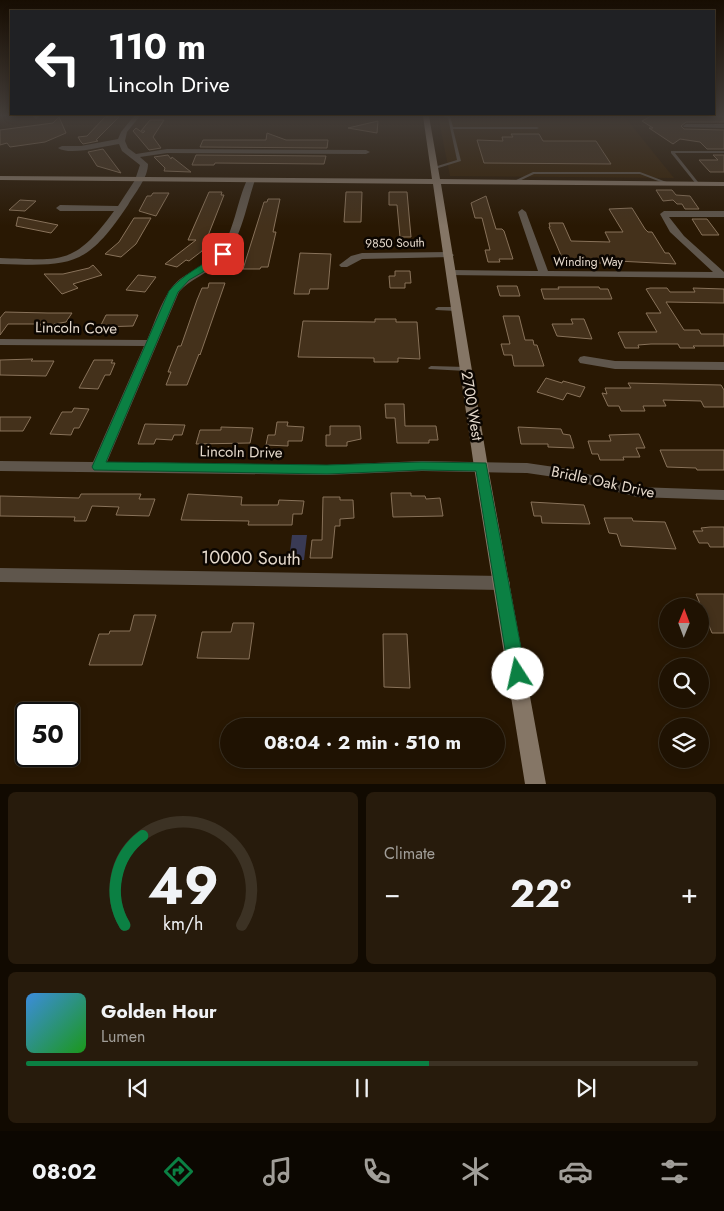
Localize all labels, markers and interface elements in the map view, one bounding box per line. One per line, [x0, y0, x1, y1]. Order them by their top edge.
text: 110 m [108, 22, 206, 72]
icon: left [25, 30, 90, 95]
text: Lincoln Drive [108, 68, 230, 100]
pin [202, 233, 244, 275]
street label: 9850 South [365, 233, 425, 253]
icon: arrive [209, 240, 237, 268]
street label: Winding Way [553, 253, 624, 271]
street label: Lincoln Cove [35, 316, 117, 340]
street label: 2700 West [456, 370, 488, 443]
street label: Lincoln Drive [199, 440, 283, 464]
street label: Bridle Oak Drive [549, 460, 657, 504]
street label: 10000 South [201, 544, 301, 572]
north arrow [659, 598, 709, 648]
map controls [659, 598, 709, 768]
position arrow [491, 647, 543, 699]
button: search [659, 658, 709, 708]
speed limit sign: 50 [15, 702, 80, 767]
button: layers [659, 718, 709, 768]
text: 08:04 · 2 min · 510 m [264, 729, 461, 756]
text: Climate [384, 842, 435, 865]
text: 49 [147, 848, 219, 924]
text: 22° [510, 866, 571, 921]
text: − [384, 873, 401, 914]
text: + [681, 873, 698, 914]
text: km/h [163, 911, 203, 937]
text: Golden Hour [101, 998, 217, 1025]
text: Lumen [101, 1025, 145, 1048]
icon: previous [124, 1074, 152, 1102]
icon: pause [348, 1074, 376, 1102]
icon: next [572, 1074, 600, 1102]
icon: directions [161, 1154, 196, 1189]
icon: music [260, 1154, 295, 1189]
icon: phone [359, 1154, 394, 1189]
icon: climate [458, 1154, 493, 1189]
icon: car [558, 1154, 593, 1189]
icon: filters [657, 1154, 692, 1189]
text: 08:02 [32, 1155, 97, 1187]

